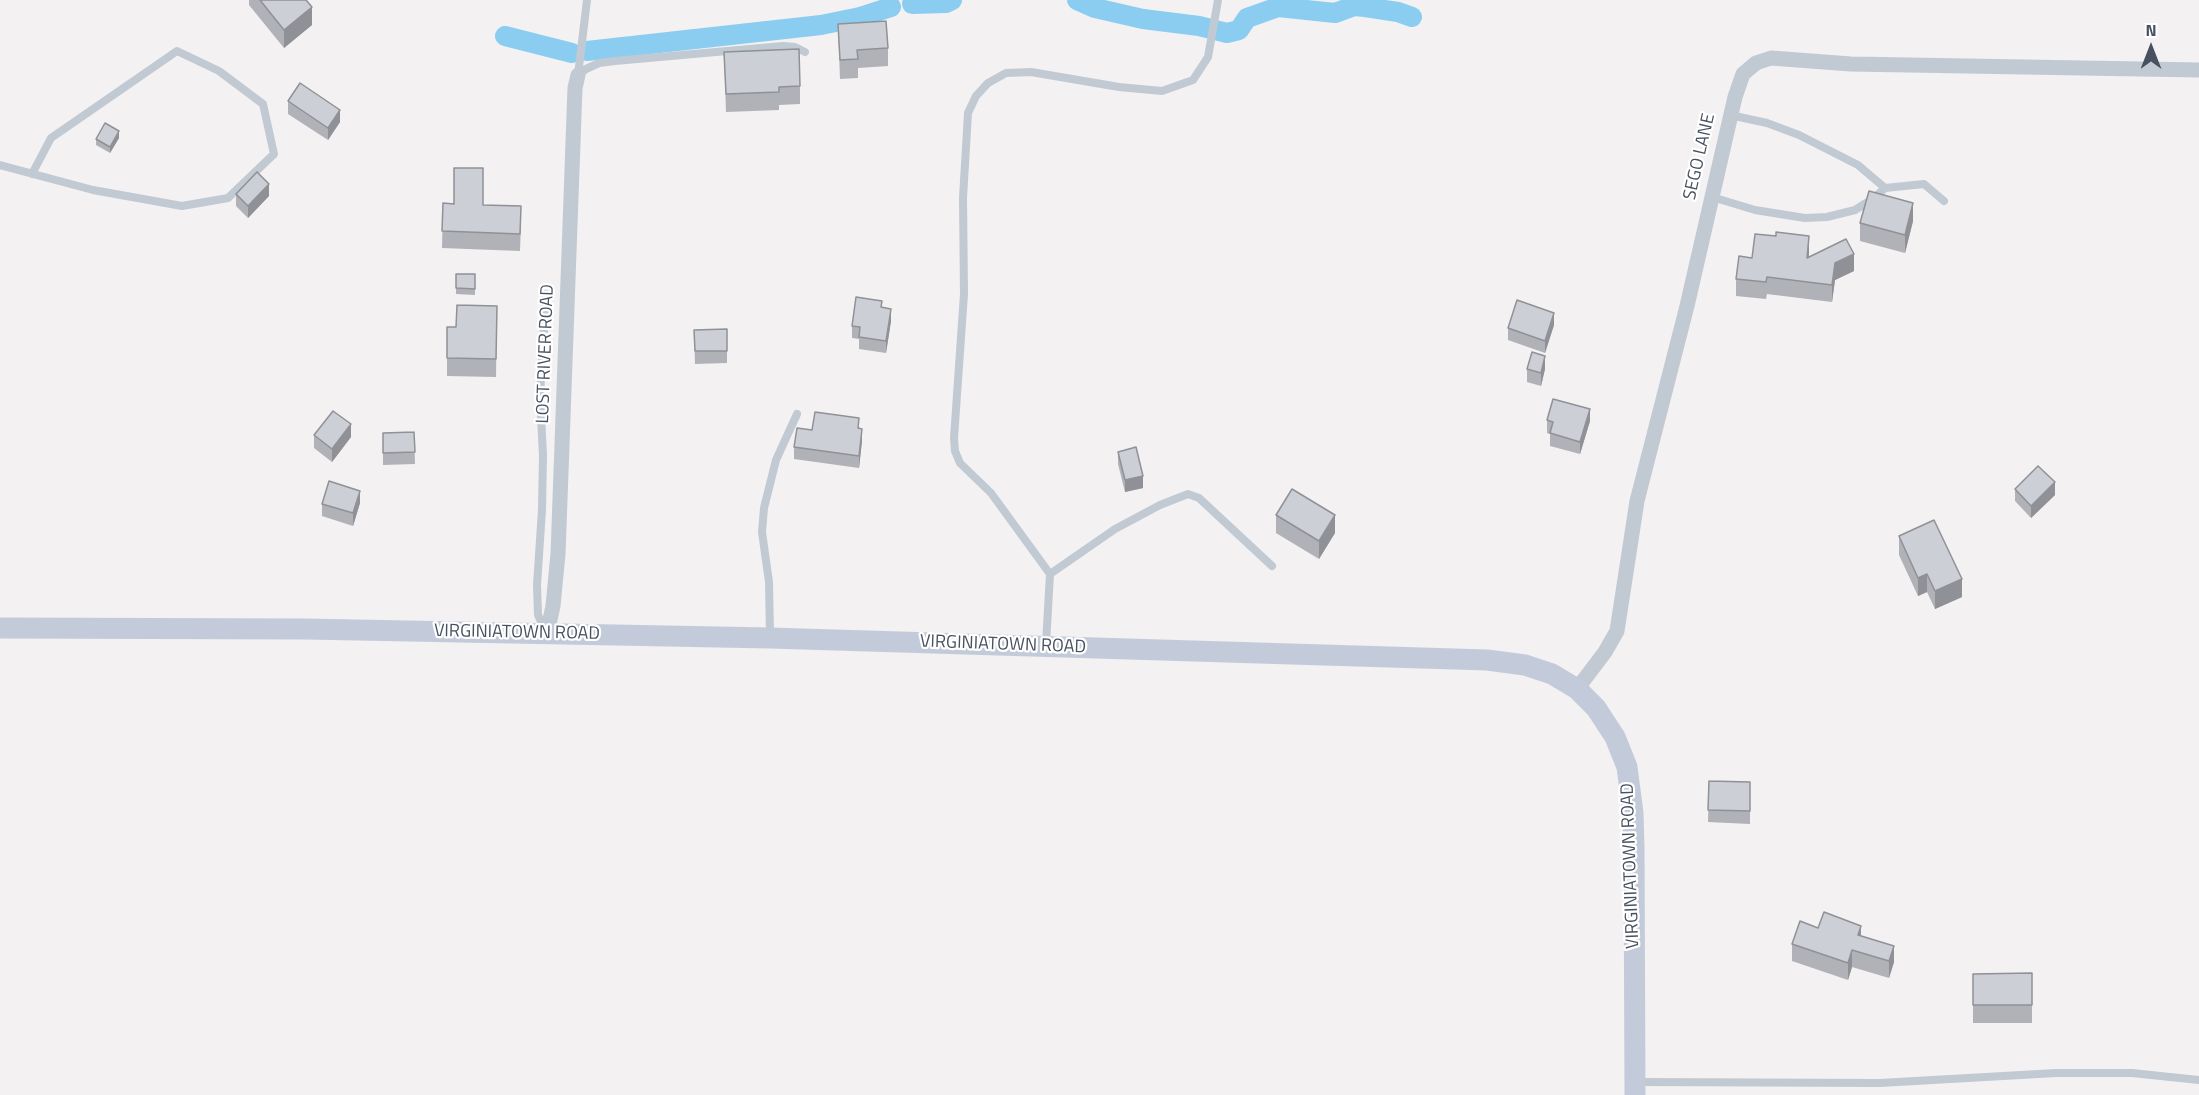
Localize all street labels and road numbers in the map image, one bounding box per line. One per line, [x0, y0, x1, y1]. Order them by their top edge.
street label: SEGO LANE [1680, 112, 1720, 202]
street label: LOST RIVER ROAD [533, 284, 559, 424]
street label: VIRGINIATOWN ROAD [434, 621, 600, 645]
street label: VIRGINIATOWN ROAD [920, 631, 1086, 659]
street label: VIRGINIATOWN ROAD [1617, 783, 1645, 949]

